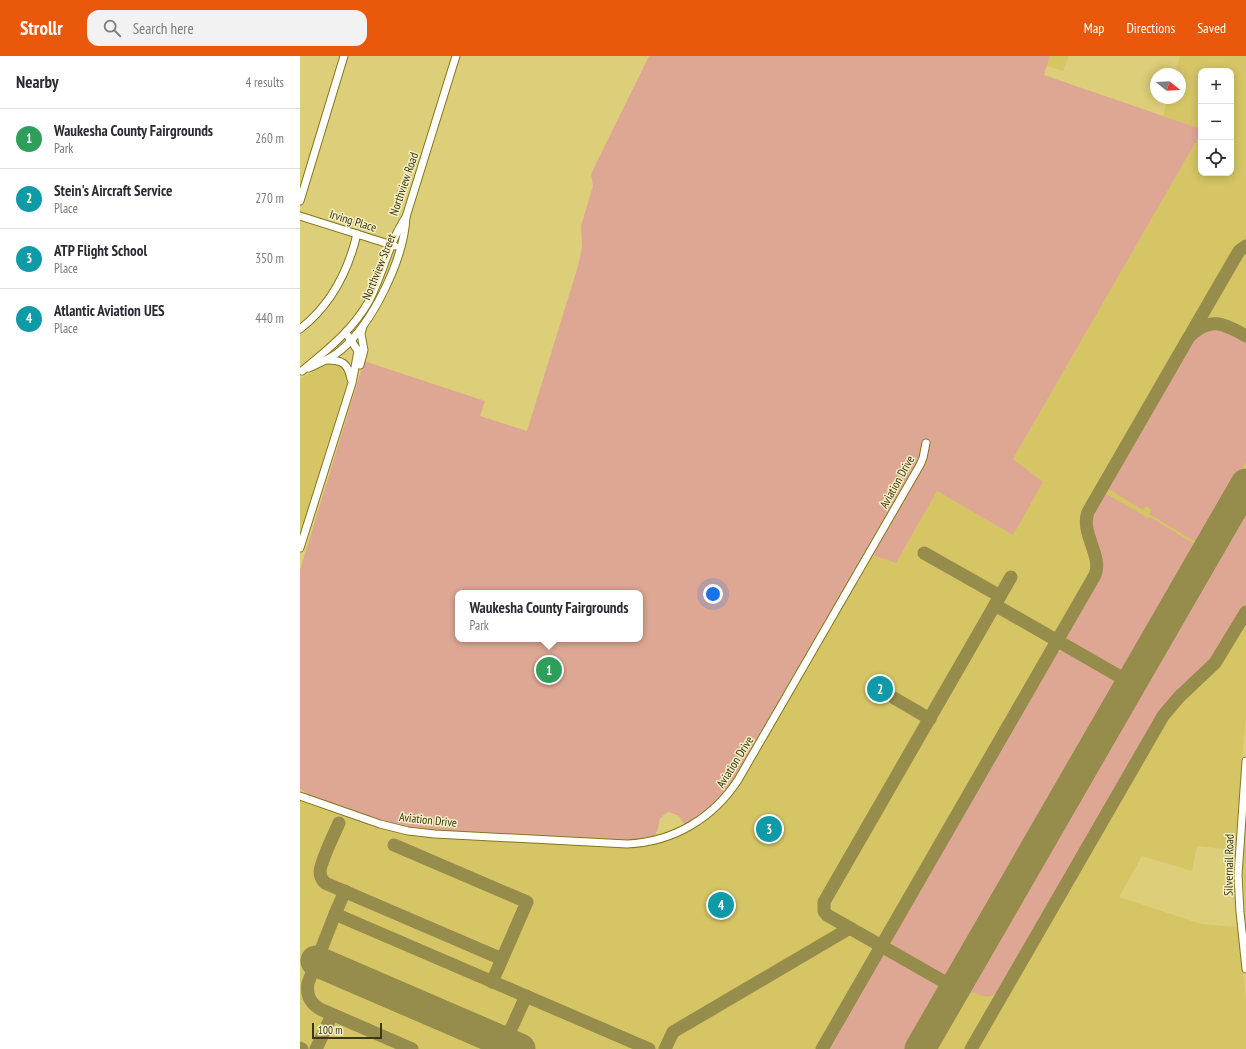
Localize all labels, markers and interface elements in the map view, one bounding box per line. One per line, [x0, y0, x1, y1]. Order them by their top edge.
search box [87, 10, 367, 46]
text: Strollr [20, 16, 63, 40]
icon: search [101, 17, 123, 39]
text: Search here [133, 19, 194, 38]
text: Map [1084, 19, 1104, 37]
text: Directions [1126, 19, 1175, 37]
text: Saved [1197, 19, 1226, 37]
north arrow [1150, 68, 1186, 104]
map controls [1198, 68, 1234, 176]
button: + [1198, 68, 1234, 104]
text: Nearby [16, 71, 59, 93]
text: 4 results [245, 74, 284, 91]
button: − [1198, 104, 1234, 140]
text: Waukesha County Fairgrounds [54, 121, 213, 140]
text: 1 [26, 130, 32, 147]
text: 260 m [255, 130, 284, 147]
text: Park [54, 140, 73, 157]
button: locate [1198, 140, 1234, 176]
street label: Northview Road [386, 150, 421, 217]
text: Stein's Aircraft Service [54, 181, 172, 200]
text: 2 [26, 190, 32, 207]
text: 270 m [255, 190, 284, 207]
text: Place [54, 200, 78, 217]
street label: Irving Place [328, 206, 379, 235]
street label: Northview Street [358, 231, 399, 302]
text: ATP Flight School [54, 241, 147, 260]
text: 3 [26, 250, 32, 267]
text: 350 m [255, 250, 284, 267]
text: Place [54, 260, 78, 277]
text: Atlantic Aviation UES [54, 301, 165, 320]
text: 4 [26, 310, 32, 327]
text: 440 m [255, 310, 284, 327]
text: Place [54, 320, 78, 337]
street label: Aviation Drive [876, 453, 917, 511]
your location [703, 584, 723, 604]
popup [455, 590, 643, 642]
text: Waukesha County Fairgrounds [469, 598, 629, 617]
text: Park [469, 617, 489, 634]
pin: 1 [536, 655, 562, 685]
pin: 2 [867, 674, 893, 704]
street label: Aviation Drive [713, 733, 756, 790]
street label: Aviation Drive [398, 809, 458, 830]
pin: 3 [756, 814, 782, 844]
street label: Silvernail Road [1220, 834, 1237, 896]
pin: 4 [708, 890, 734, 920]
scale bar [312, 1021, 382, 1040]
text: 100 m [318, 1023, 342, 1037]

